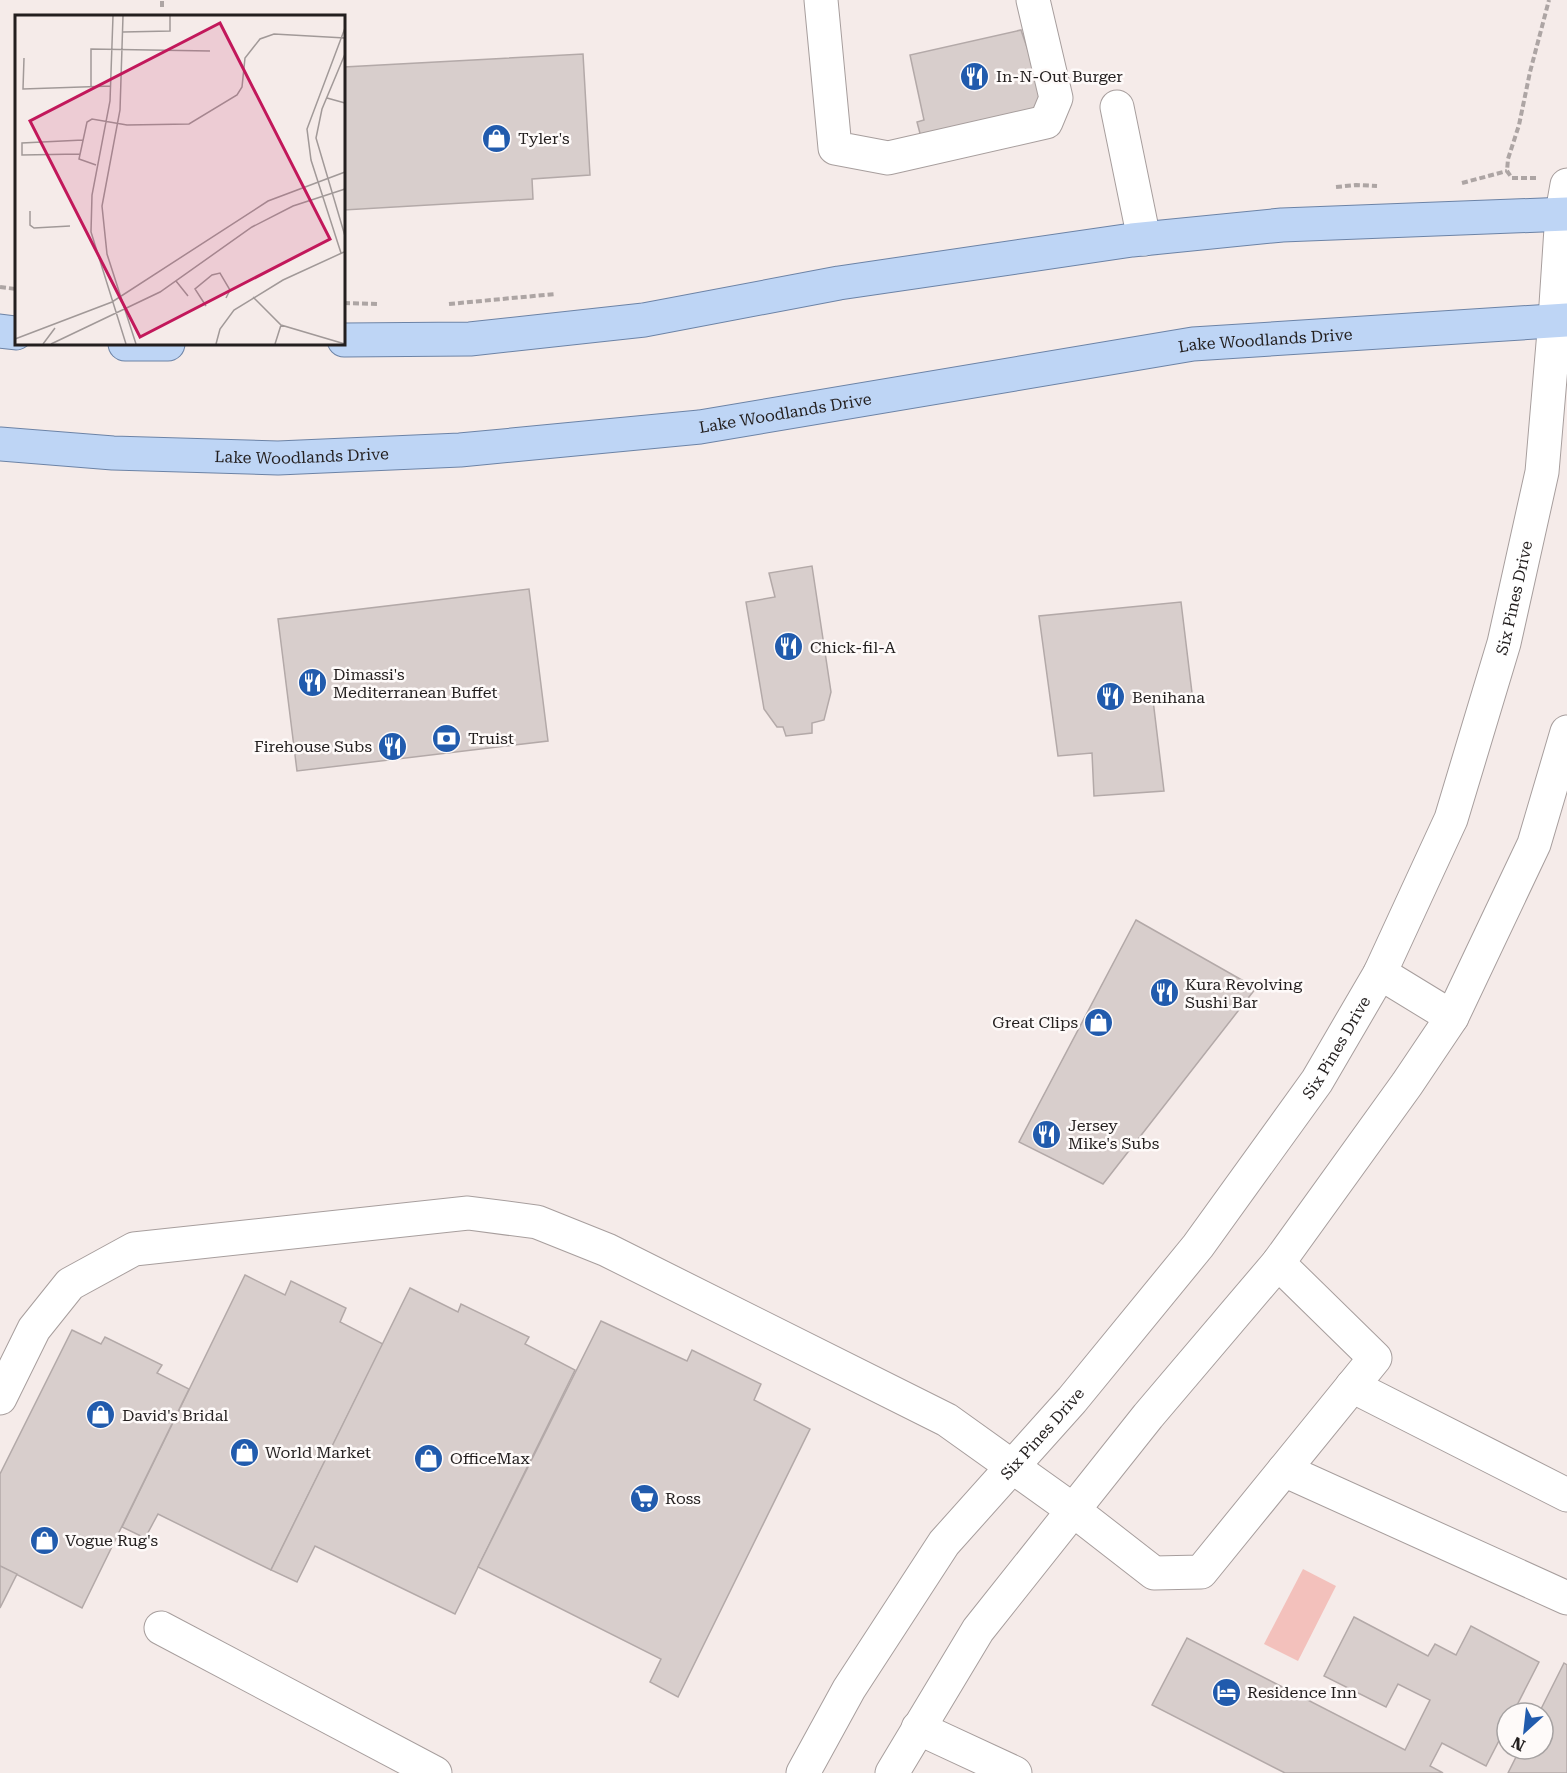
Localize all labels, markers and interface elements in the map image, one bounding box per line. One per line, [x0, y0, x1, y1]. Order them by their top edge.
inset map [15, 15, 345, 345]
restaurant icon: In-N-Out Burger [959, 60, 991, 92]
place label: In-N-Out Burger [996, 67, 1123, 86]
shop icon: Tyler's [481, 122, 513, 154]
place label: Tyler's [518, 129, 570, 148]
street label: Lake Woodlands Drive [1177, 325, 1353, 356]
street label: Lake Woodlands Drive [698, 389, 873, 437]
street label: Lake Woodlands Drive [214, 444, 389, 468]
street label: Six Pines Drive [1492, 539, 1536, 657]
restaurant icon: Chick-fil-A [773, 631, 805, 663]
place label: Chick-fil-A [810, 638, 896, 657]
place label: Dimassi's Mediterranean Buffet [333, 665, 498, 702]
restaurant icon: Dimassi's Mediterranean Buffet [296, 667, 328, 699]
restaurant icon: Benihana [1095, 681, 1127, 713]
place label: Benihana [1132, 688, 1205, 707]
bank icon: Truist [431, 722, 463, 754]
place label: Truist [468, 729, 514, 748]
restaurant icon: Firehouse Subs [377, 730, 409, 762]
place label: Firehouse Subs [254, 737, 372, 756]
place label: Kura Revolving Sushi Bar [1185, 975, 1303, 1012]
restaurant icon: Kura Revolving Sushi Bar [1148, 977, 1180, 1009]
street label: Six Pines Drive [1298, 993, 1375, 1103]
shop icon: Great Clips [1083, 1006, 1115, 1038]
place label: Great Clips [992, 1013, 1078, 1032]
place label: Jersey Mike's Subs [1068, 1116, 1160, 1153]
restaurant icon: Jersey Mike's Subs [1031, 1118, 1063, 1150]
street label: Six Pines Drive [997, 1384, 1088, 1484]
shop icon: David's Bridal [85, 1399, 117, 1431]
place label: David's Bridal [122, 1406, 228, 1425]
shop icon: World Market [228, 1436, 260, 1468]
shop icon: OfficeMax [413, 1442, 445, 1474]
place label: World Market [265, 1443, 371, 1462]
place label: OfficeMax [450, 1449, 530, 1468]
supermarket icon: Ross [628, 1482, 660, 1514]
place label: Ross [665, 1489, 701, 1508]
shop icon: Vogue Rug's [28, 1524, 60, 1556]
place label: Vogue Rug's [65, 1531, 158, 1550]
hotel icon: Residence Inn [1210, 1676, 1242, 1708]
place label: Residence Inn [1247, 1683, 1357, 1702]
north arrow [1495, 1701, 1555, 1761]
text: N [1509, 1733, 1528, 1755]

